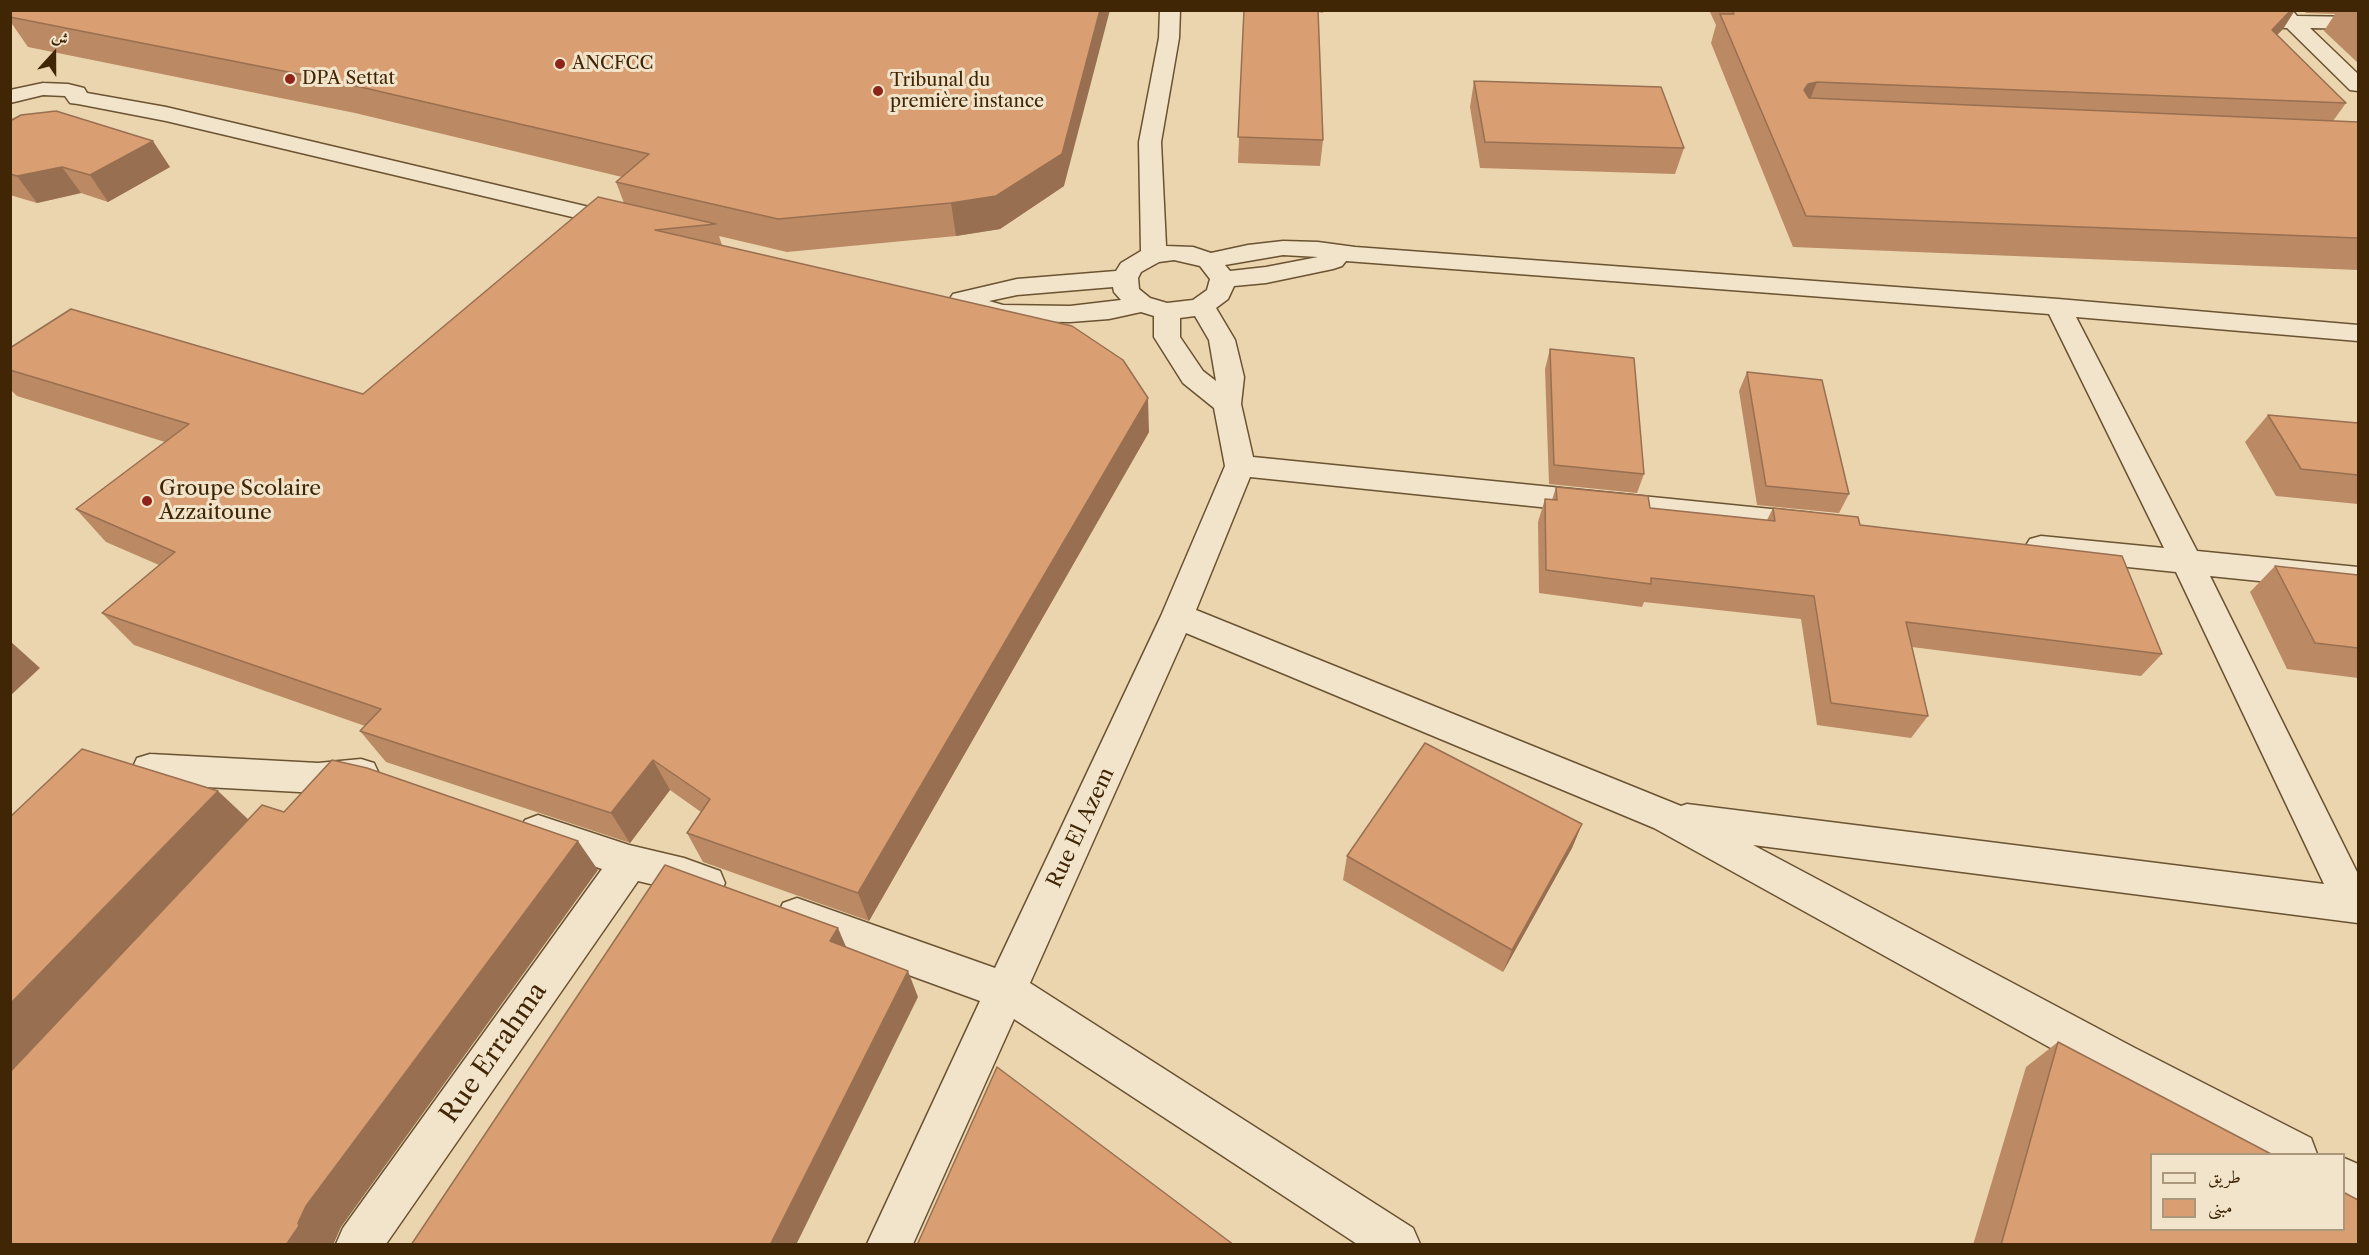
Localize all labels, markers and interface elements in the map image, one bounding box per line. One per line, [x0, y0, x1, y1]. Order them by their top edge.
north arrow [24, 24, 84, 84]
text: ش [49, 25, 71, 49]
place label: ANCFCC [572, 53, 653, 75]
marker: ANCFCC [553, 57, 567, 71]
place label: DPA Settat [302, 68, 395, 90]
place label: Tribunal du première instance [890, 70, 1044, 112]
marker: DPA Settat [283, 72, 297, 86]
marker: Tribunal du première instance [871, 84, 885, 98]
place label: Groupe Scolaire Azzaitoune [159, 476, 321, 526]
marker: Groupe Scolaire Azzaitoune [140, 494, 154, 508]
street label: Rue El Azem [1042, 764, 1120, 892]
street label: Rue Errahma [434, 977, 554, 1129]
legend [2150, 1153, 2345, 1231]
text: طريق [2208, 1166, 2241, 1188]
text: مبنى [2208, 1196, 2233, 1218]

